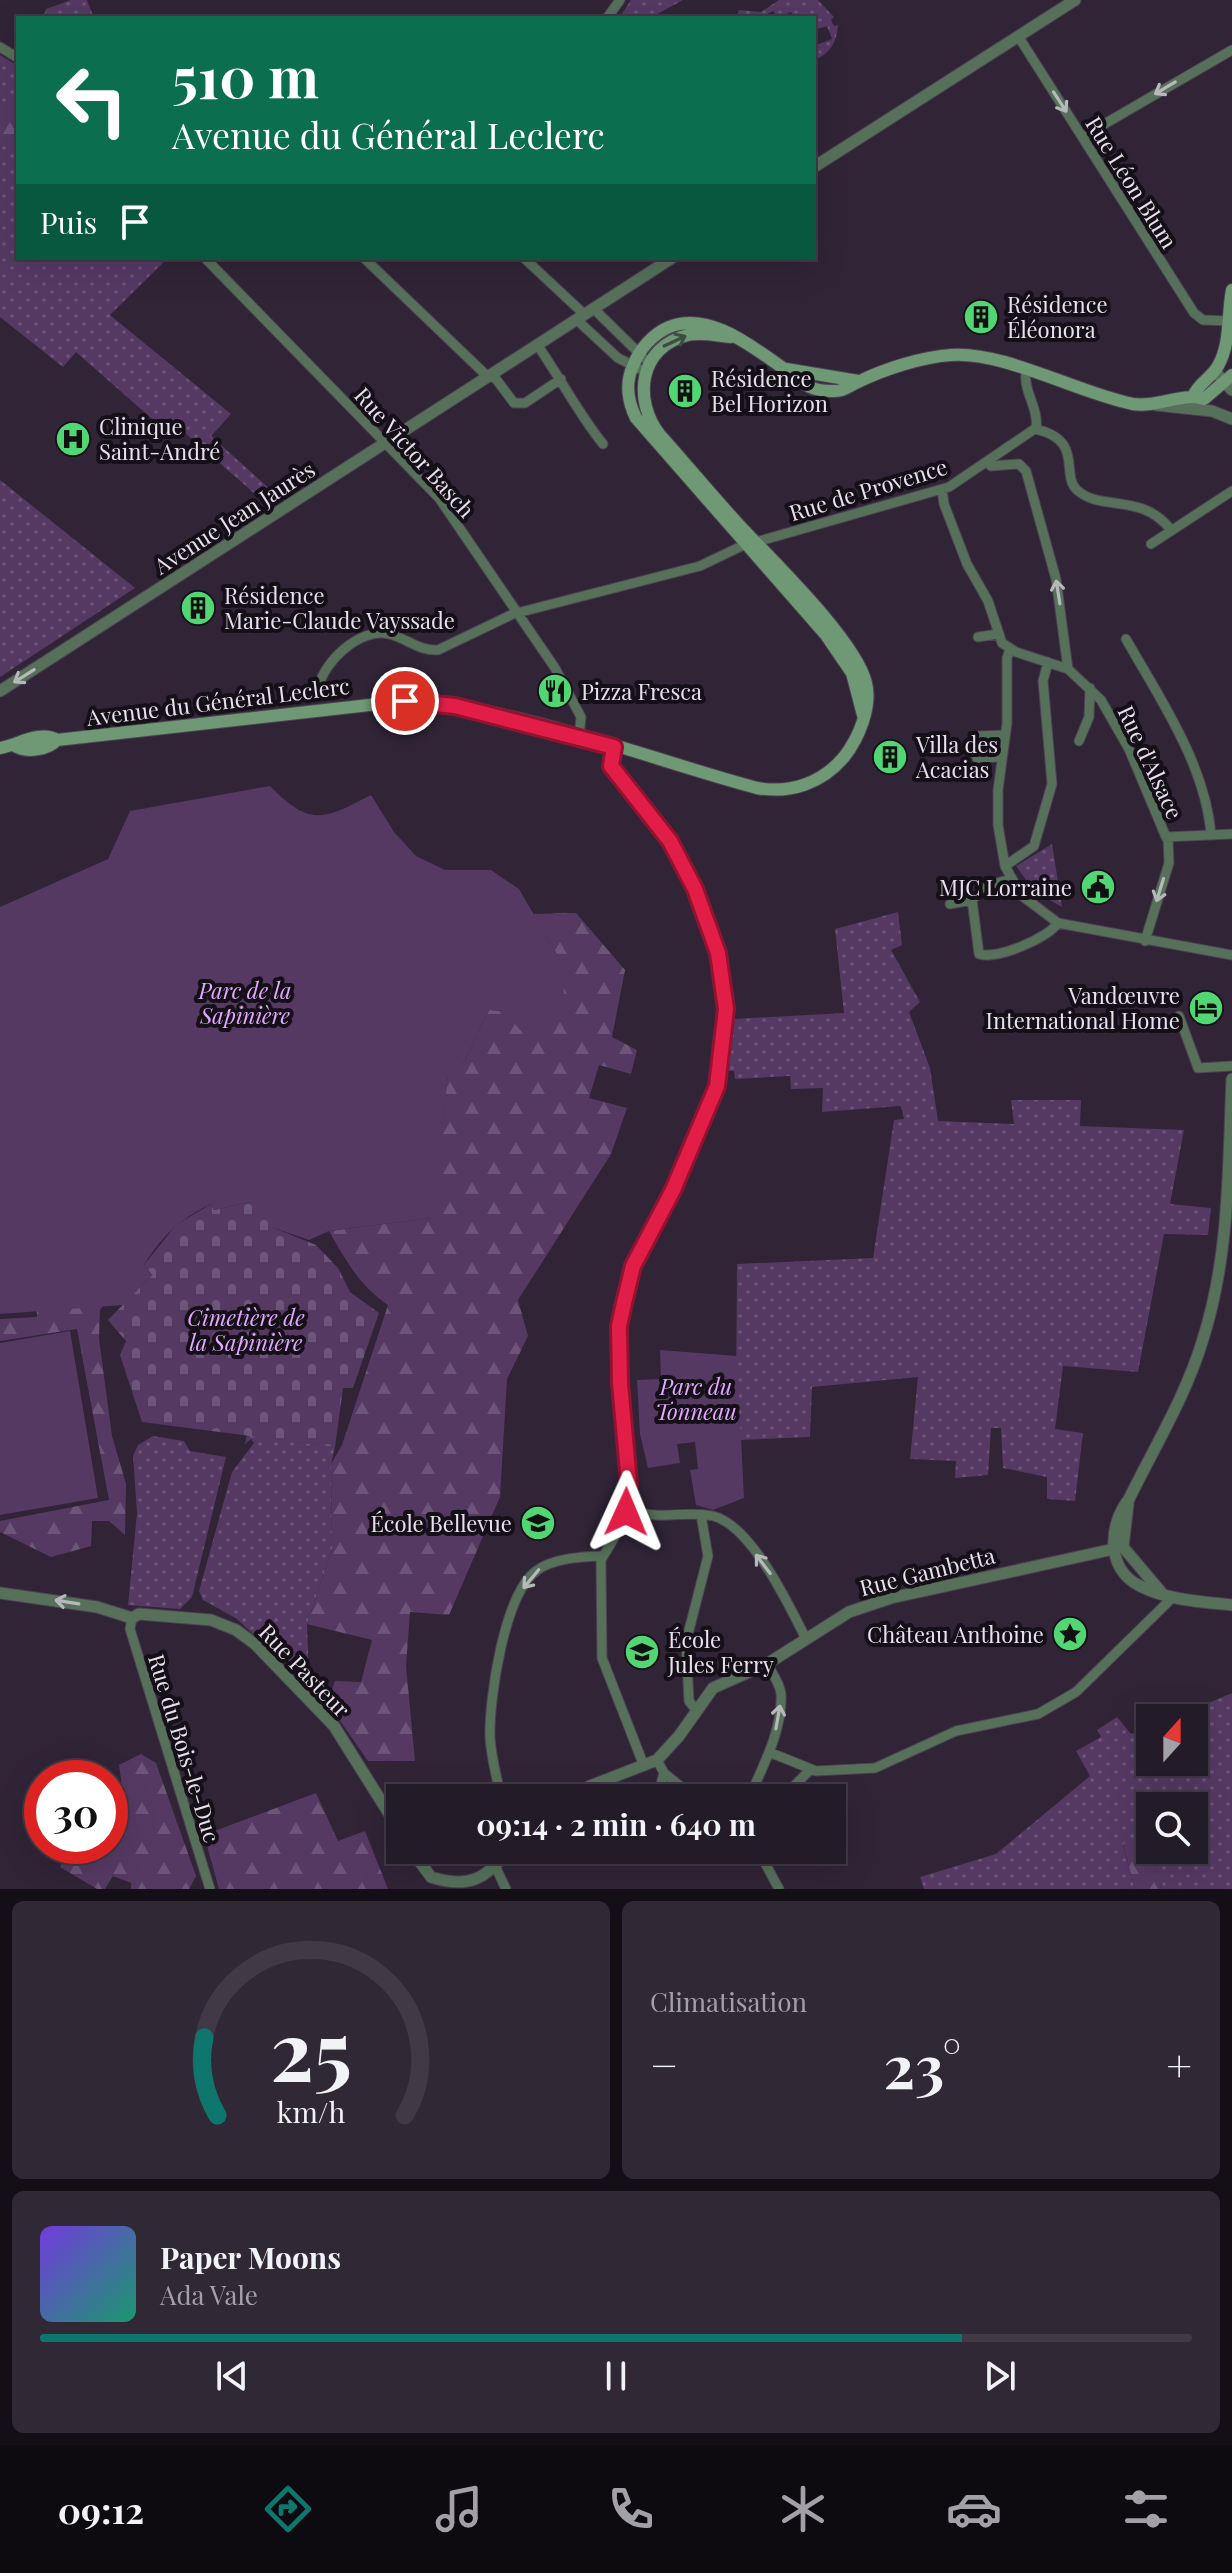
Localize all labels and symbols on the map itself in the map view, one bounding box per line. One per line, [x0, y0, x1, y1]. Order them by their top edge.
one-way arrow [1154, 80, 1177, 96]
one-way arrow [1052, 90, 1068, 113]
street label: Rue Léon Blum [1079, 110, 1185, 254]
place label: Résidence Éléonora [1007, 289, 1108, 344]
building icon: Résidence Éléonora [962, 298, 1000, 336]
one-way arrow [663, 333, 687, 348]
place label: Résidence Bel Horizon [711, 363, 828, 418]
building icon: Résidence Bel Horizon [666, 372, 704, 410]
street label: Rue Victor Basch [348, 380, 482, 524]
place label: Clinique Saint-André [99, 411, 220, 466]
hospital icon: Clinique Saint-André [54, 420, 92, 458]
street label: Rue de Provence [785, 451, 951, 527]
street label: Avenue Jean Jaurès [147, 454, 320, 581]
place label: Résidence Marie-Claude Vayssade [224, 580, 455, 635]
one-way arrow [1050, 580, 1065, 605]
building icon: Résidence Marie-Claude Vayssade [179, 589, 217, 627]
pin [371, 667, 439, 735]
one-way arrow [13, 669, 36, 685]
street label: Avenue du Général Leclerc [84, 670, 351, 732]
restaurant icon: Pizza Fresca [536, 672, 574, 710]
place label: Pizza Fresca [581, 676, 702, 706]
street label: Rue d'Alsace [1112, 700, 1190, 824]
place label: Villa des Acacias [915, 729, 998, 784]
building icon: Villa des Acacias [871, 738, 909, 776]
public building icon: MJC Lorraine [1079, 868, 1117, 906]
place label: MJC Lorraine [939, 872, 1072, 902]
one-way arrow [1152, 877, 1167, 903]
park label: Parc de la Sapinière [198, 975, 291, 1030]
place label: Vandœuvre International Home [985, 980, 1180, 1035]
hotel icon: Vandœuvre International Home [1187, 989, 1225, 1027]
park label: Cimetière de la Sapinière [187, 1302, 305, 1357]
park label: Parc du Tonneau [655, 1371, 737, 1426]
position arrow [584, 1470, 668, 1554]
school or university icon: École Bellevue [519, 1504, 557, 1542]
place label: École Bellevue [370, 1508, 512, 1538]
street label: Rue Gambetta [856, 1540, 998, 1602]
one-way arrow [755, 1553, 772, 1575]
one-way arrow [522, 1569, 540, 1590]
one-way arrow [54, 1594, 80, 1609]
place icon: Château Anthoine [1051, 1615, 1089, 1653]
street label: Rue Pasteur [253, 1617, 357, 1723]
place label: Château Anthoine [867, 1619, 1044, 1649]
place label: École Jules Ferry [667, 1624, 774, 1679]
school or university icon: École Jules Ferry [623, 1633, 661, 1671]
street label: Rue du Bois-le-Duc [142, 1650, 228, 1846]
north arrow [1136, 1704, 1208, 1776]
one-way arrow [771, 1705, 786, 1730]
speed limit sign: 30 [24, 1760, 128, 1864]

